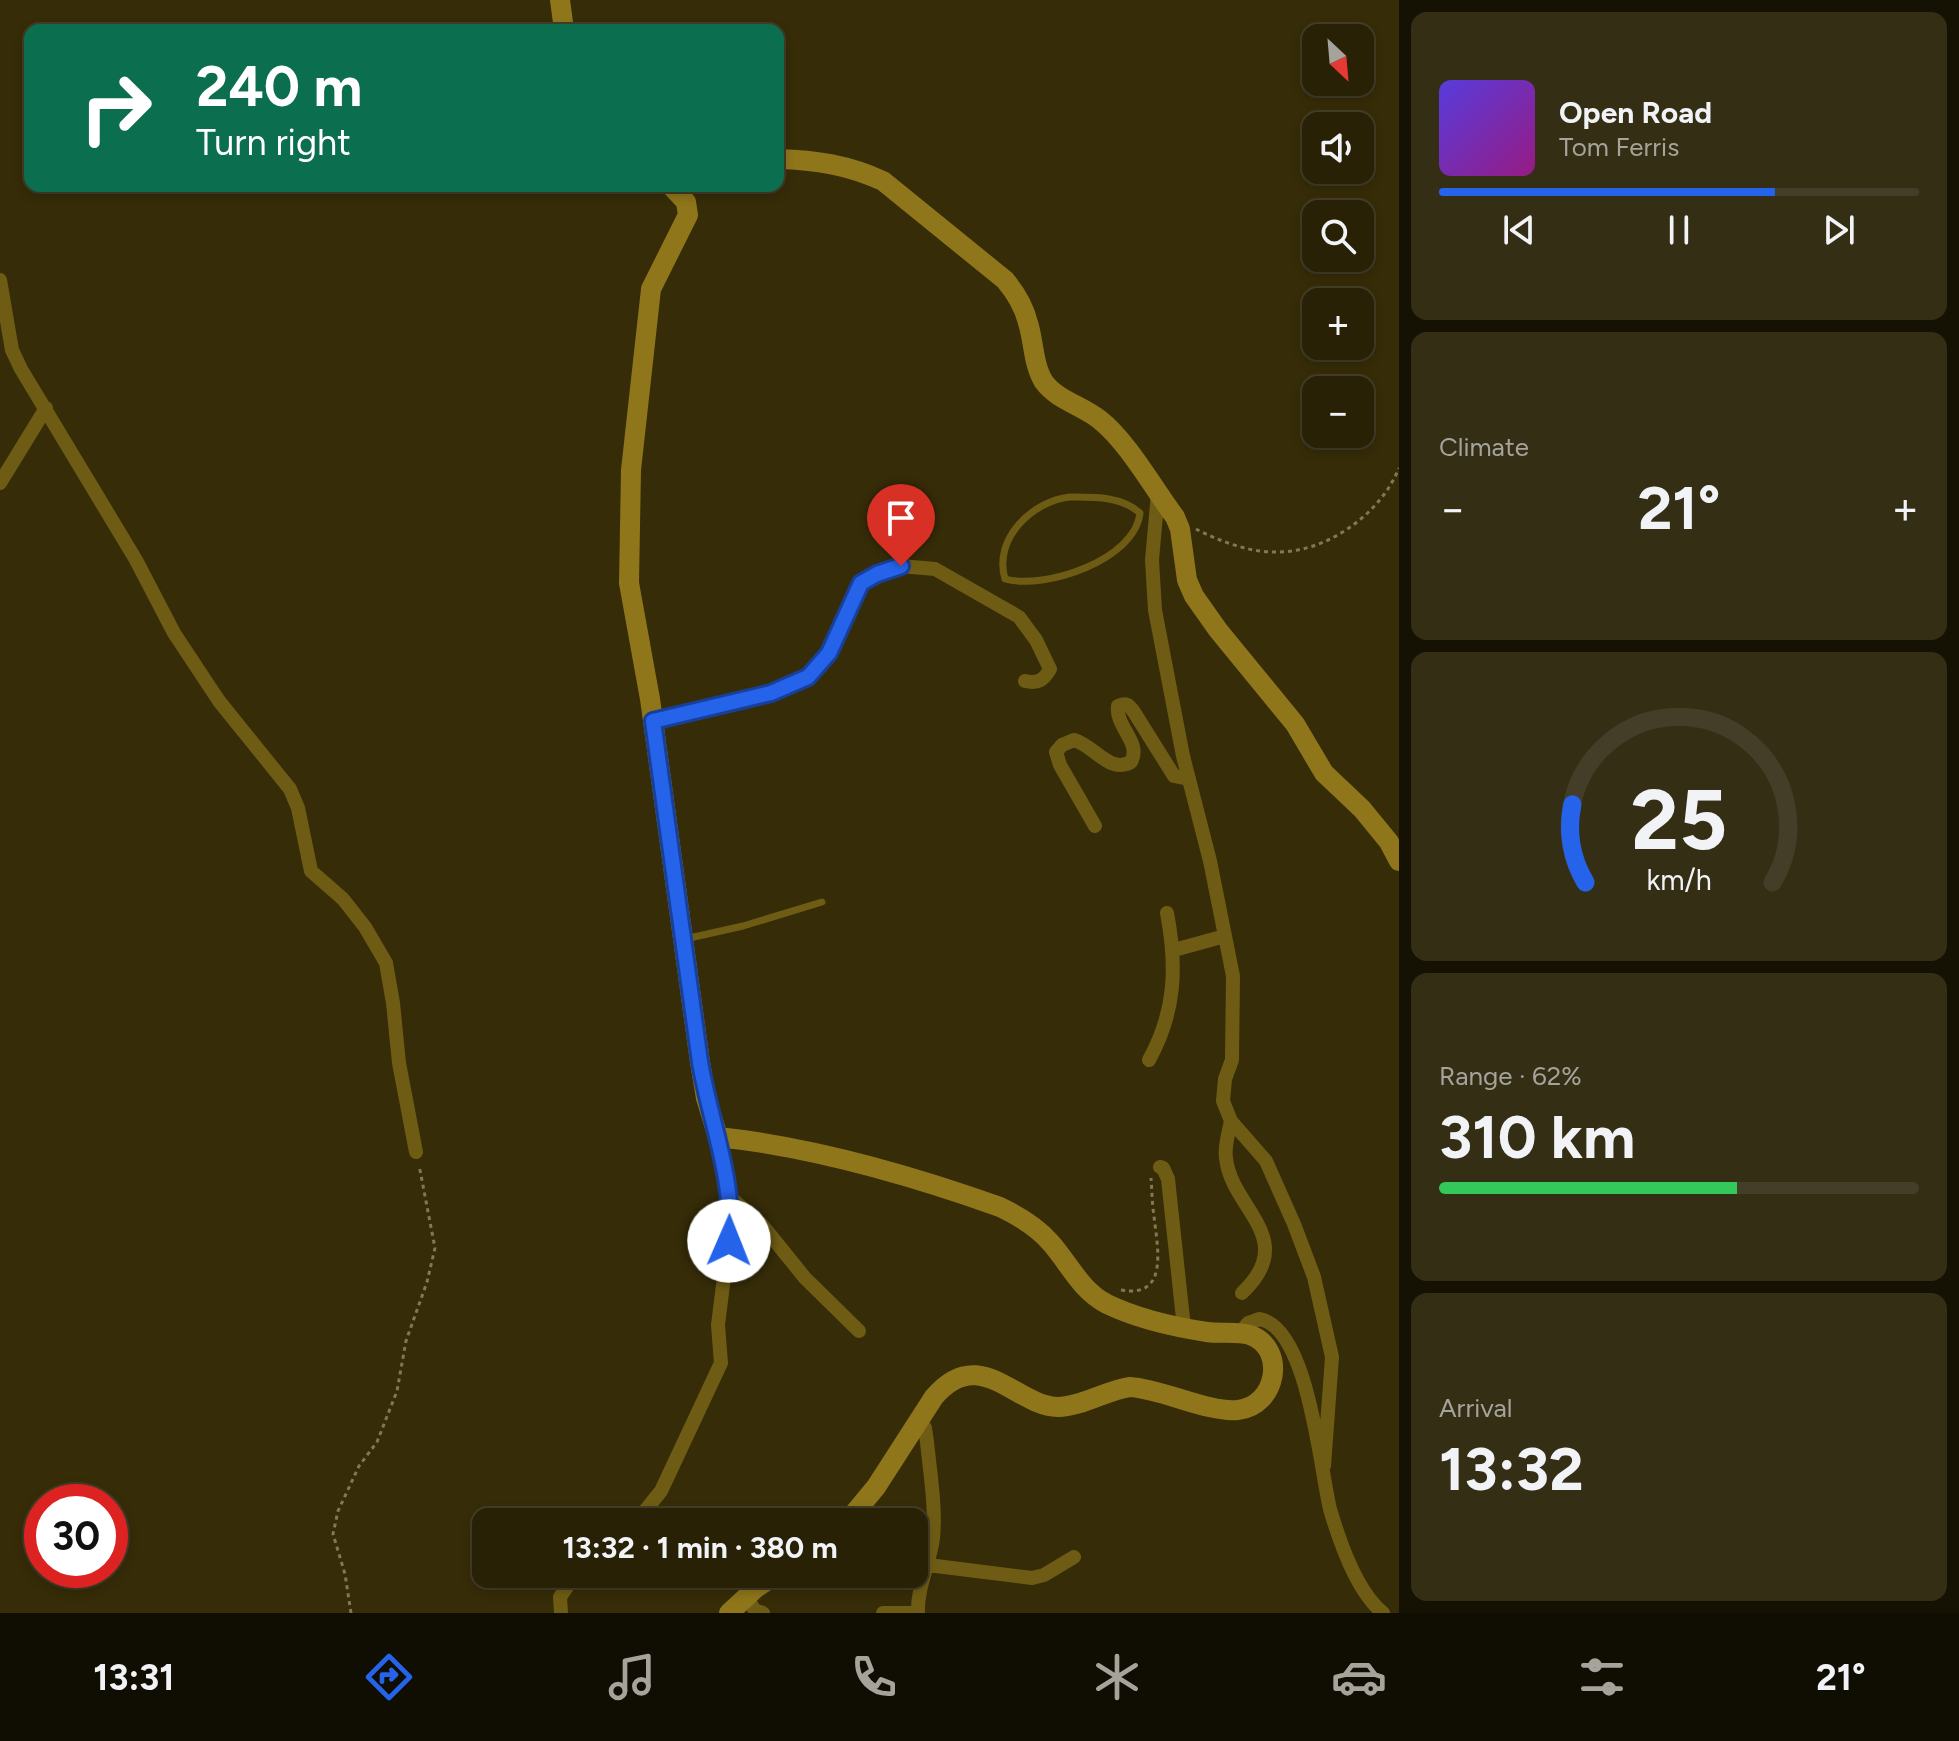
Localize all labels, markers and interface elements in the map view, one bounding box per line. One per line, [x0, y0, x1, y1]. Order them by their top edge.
north arrow [1302, 24, 1374, 96]
map controls [1302, 24, 1374, 448]
text: 240 m [196, 53, 362, 120]
icon: right [64, 56, 168, 160]
text: Open Road [1559, 94, 1712, 131]
button: sound [1302, 112, 1374, 184]
text: Turn right [196, 121, 351, 164]
text: Tom Ferris [1559, 131, 1679, 163]
button: search [1302, 200, 1374, 272]
icon: previous [1497, 208, 1541, 252]
icon: pause [1657, 208, 1701, 252]
icon: next [1817, 208, 1861, 252]
button: + [1302, 288, 1374, 360]
button: − [1302, 376, 1374, 448]
text: Climate [1439, 431, 1529, 463]
text: 21° [1638, 472, 1720, 544]
text: − [1439, 482, 1466, 535]
text: + [1892, 482, 1919, 535]
pin [867, 484, 935, 566]
icon: arrive [879, 496, 923, 540]
text: 25 [1631, 769, 1727, 869]
text: km/h [1646, 863, 1712, 897]
text: Range · 62% [1439, 1060, 1582, 1092]
text: 310 km [1439, 1101, 1635, 1173]
position arrow [687, 1199, 771, 1283]
text: Arrival [1439, 1392, 1512, 1424]
text: 13:32 [1439, 1433, 1584, 1505]
speed limit sign: 30 [24, 1484, 128, 1588]
text: 13:32 · 1 min · 380 m [562, 1529, 838, 1566]
icon: directions [361, 1649, 417, 1705]
icon: music [604, 1649, 660, 1705]
icon: phone [846, 1649, 902, 1705]
icon: climate [1089, 1649, 1145, 1705]
icon: car [1331, 1649, 1387, 1705]
icon: filters [1574, 1649, 1630, 1705]
text: 13:31 [93, 1656, 175, 1699]
text: 21° [1816, 1656, 1866, 1699]

